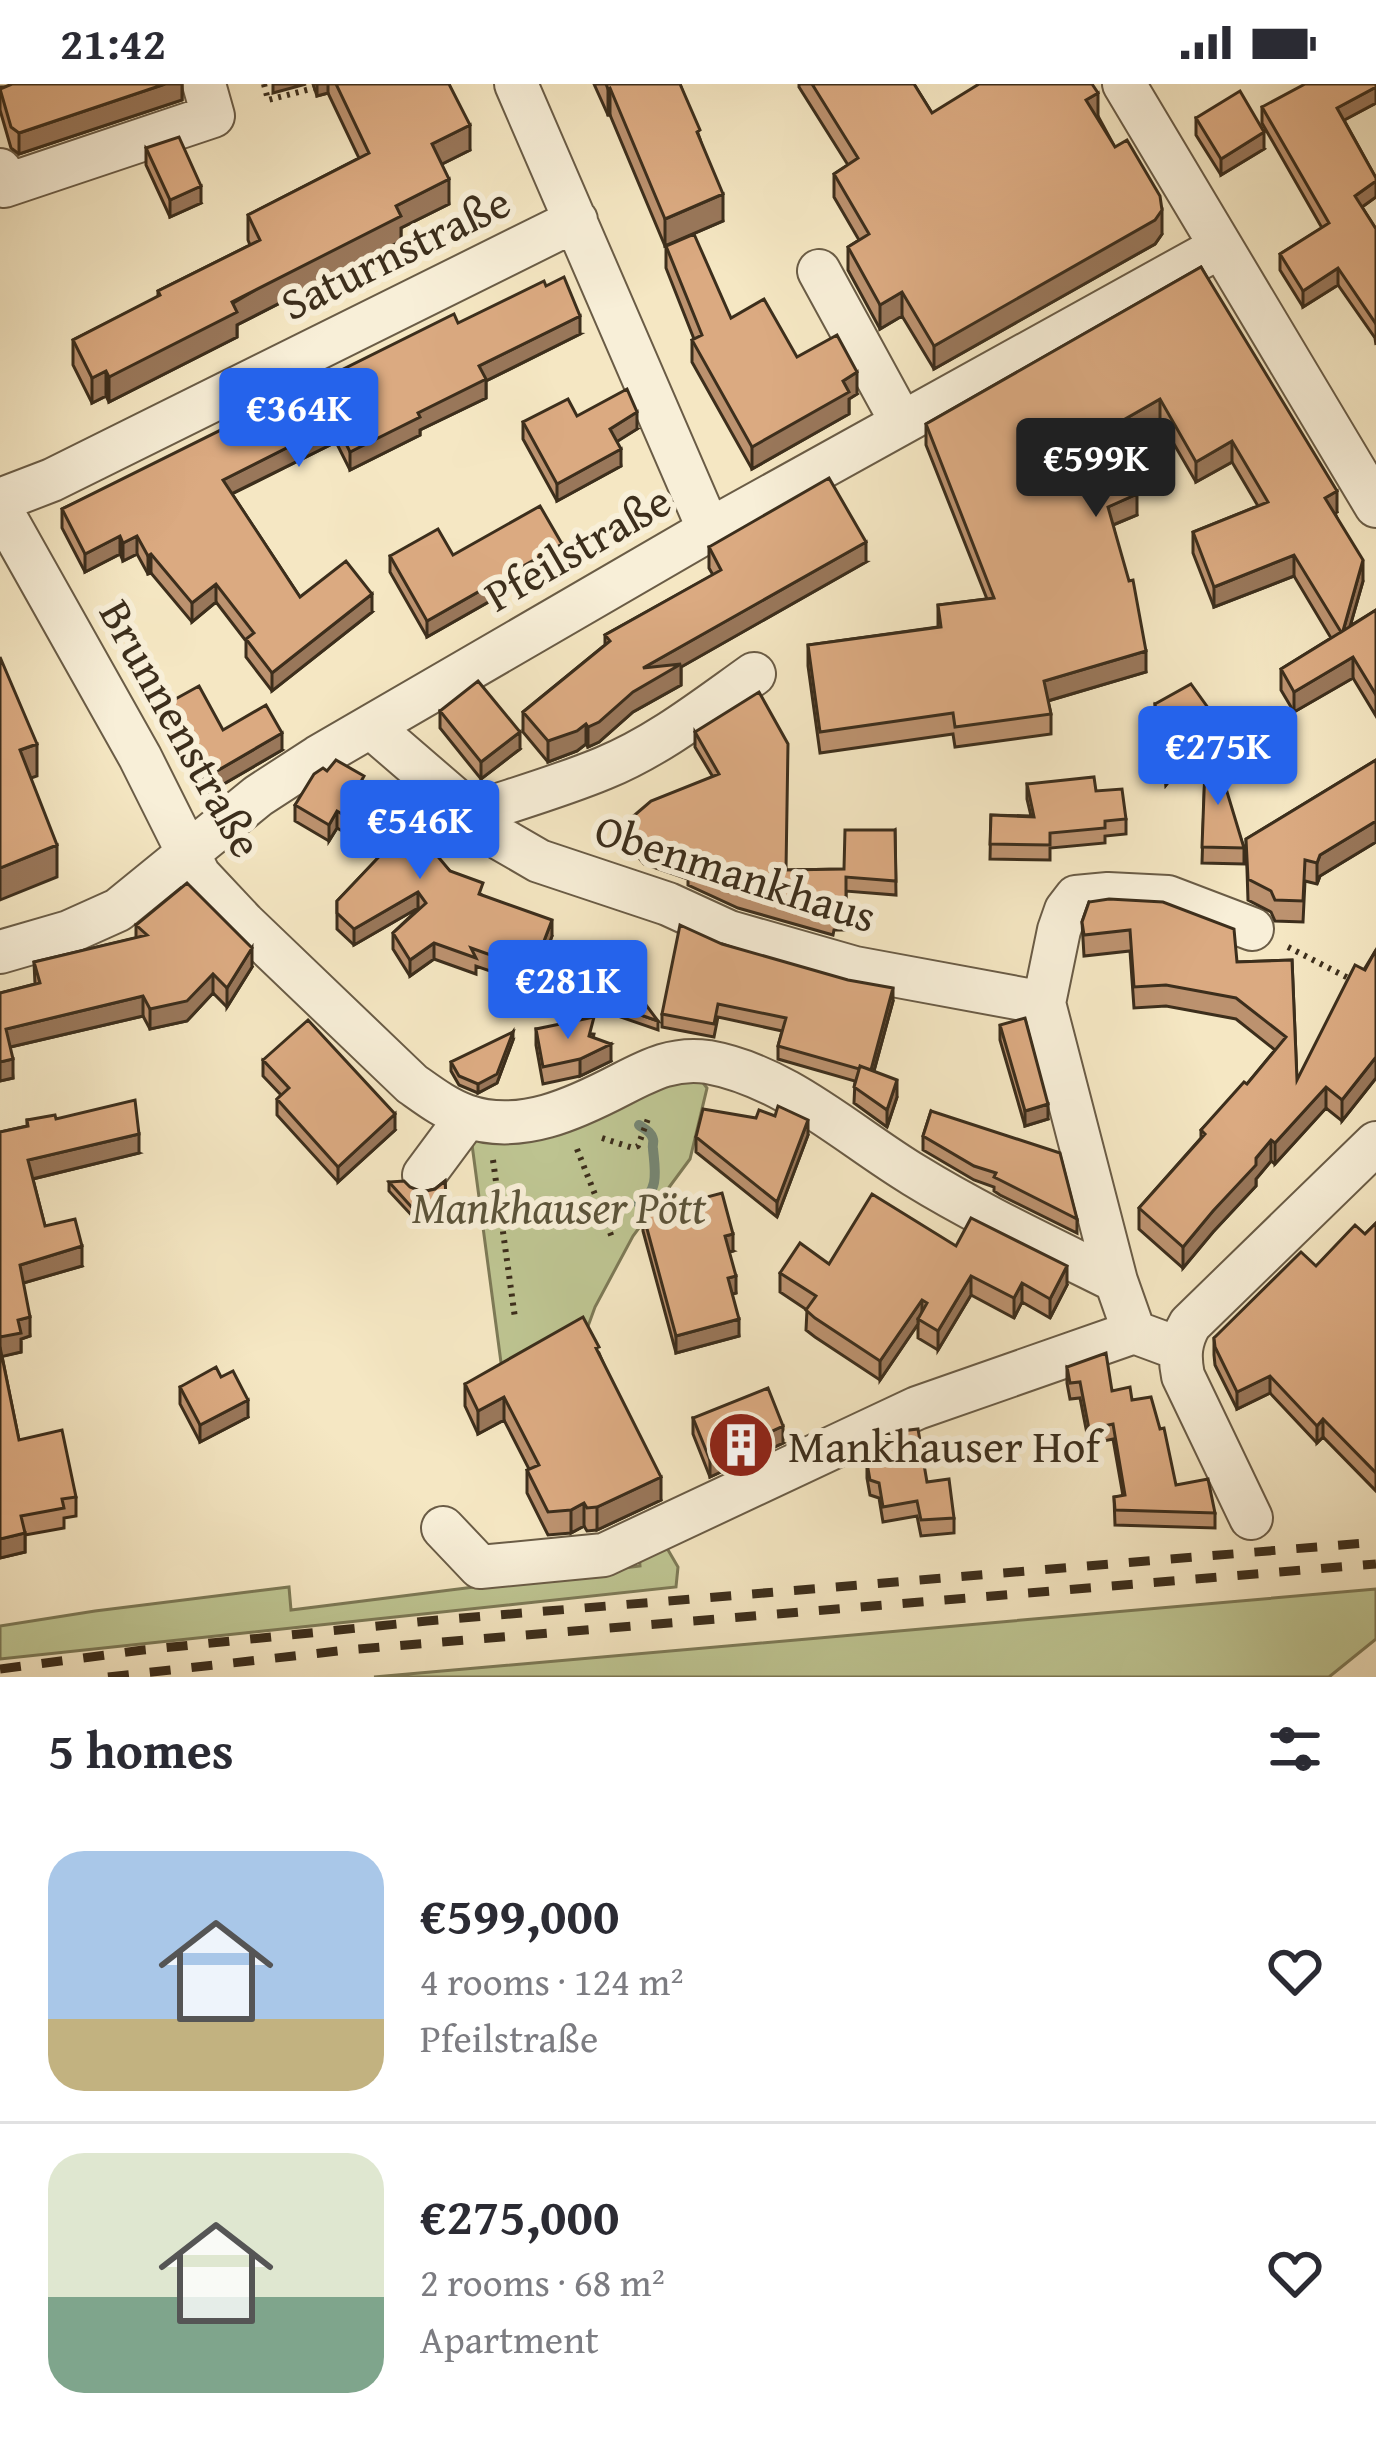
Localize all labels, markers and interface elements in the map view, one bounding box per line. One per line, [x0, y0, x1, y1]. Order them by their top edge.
text: 21:42 [60, 10, 166, 75]
street label: Saturnstraße [269, 168, 521, 336]
pin: €364K [215, 368, 383, 470]
text: €364K [246, 378, 352, 435]
pin: €599K [1012, 418, 1180, 520]
text: €599K [1043, 428, 1149, 485]
street label: Pfeilstraße [472, 467, 682, 627]
street label: Brunnenstraße [84, 587, 280, 869]
pin: €275K [1134, 706, 1302, 808]
text: €275K [1165, 716, 1271, 773]
pin: €546K [336, 780, 504, 882]
text: €546K [367, 790, 473, 847]
street label: Obenmankhaus [587, 796, 885, 948]
pin: €281K [484, 940, 652, 1042]
text: €281K [515, 950, 621, 1007]
park label: Mankhauser Pött [412, 1174, 707, 1239]
building icon: Mankhauser Hof [706, 1410, 776, 1480]
place label: Mankhauser Hof [788, 1413, 1104, 1478]
text: 5 homes [48, 1712, 234, 1787]
icon: filters [1262, 1716, 1328, 1782]
text: €599,000 [420, 1877, 619, 1952]
icon: home [144, 1899, 288, 2043]
icon: heart [1262, 1938, 1328, 2004]
text: 4 rooms · 124 m² [420, 1952, 684, 2009]
text: Pfeilstraße [420, 2009, 598, 2066]
text: €275,000 [420, 2178, 619, 2253]
icon: home [144, 2201, 288, 2345]
icon: heart [1262, 2240, 1328, 2306]
text: 2 rooms · 68 m² [420, 2253, 665, 2310]
text: Apartment [420, 2310, 599, 2367]

